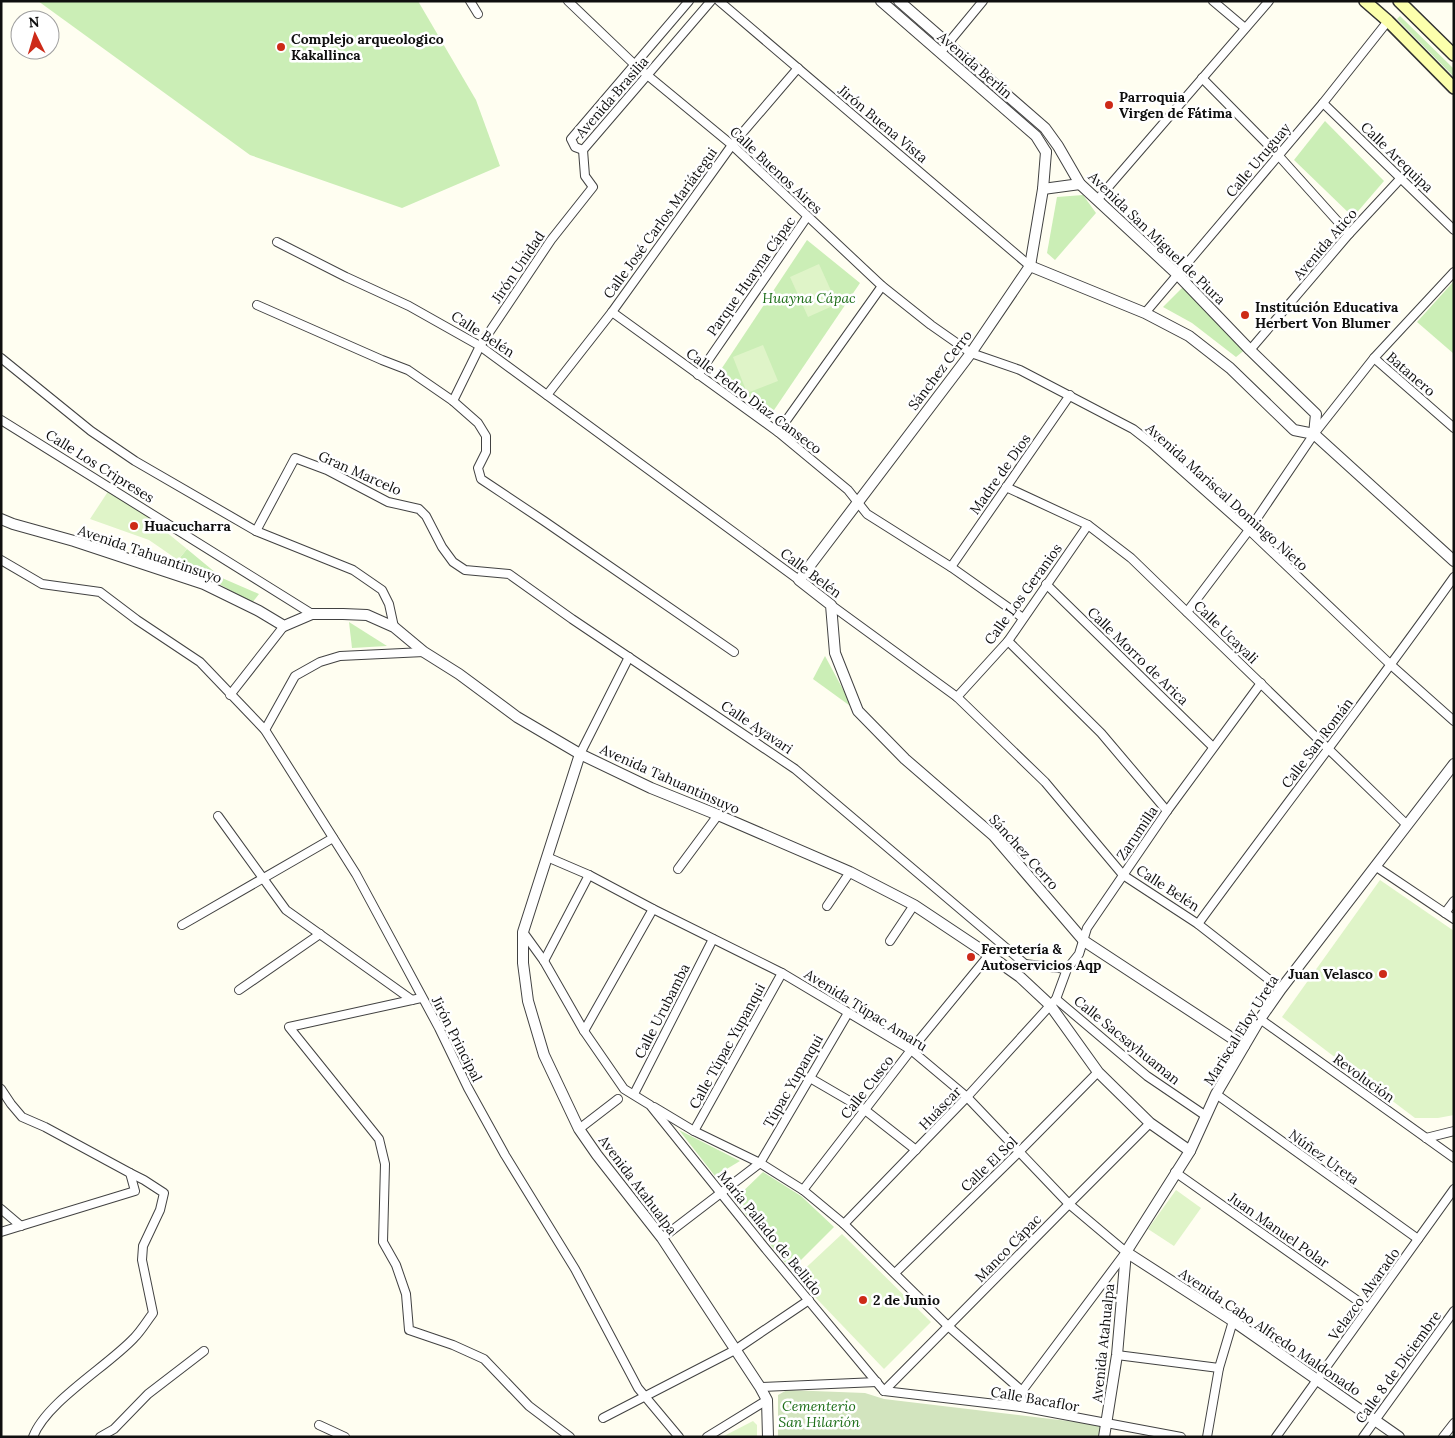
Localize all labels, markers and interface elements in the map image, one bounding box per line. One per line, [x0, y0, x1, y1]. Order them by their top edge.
north arrow [10, 10, 60, 60]
text: N [28, 13, 40, 31]
street label: Avenida Berlín [933, 27, 1016, 103]
place label: Complejo arqueologico Kakallinca [291, 30, 444, 64]
marker: Complejo arqueologico Kakallinca [275, 41, 287, 53]
street label: Avenida Brasilia [571, 53, 652, 142]
street label: Jirón Buena Vista [834, 81, 931, 167]
place label: Parroquia Virgen de Fátima [1119, 88, 1233, 122]
marker: Parroquia Virgen de Fátima [1103, 99, 1115, 111]
street label: Calle Arequipa [1357, 118, 1437, 196]
street label: Calle Uruguay [1222, 119, 1295, 201]
street label: Calle Buenos Aires [726, 122, 826, 218]
street label: Calle José Carlos Mariátegui [599, 144, 721, 302]
street label: Avenida San Miguel de Piura [1084, 167, 1229, 308]
street label: Avenida Atico [1289, 205, 1361, 284]
street label: Parque Huayna Cápac [703, 213, 799, 339]
street label: Jirón Unidad [487, 228, 549, 307]
park label: Huayna Cápac [762, 289, 856, 307]
place label: Institución Educativa Herbert Von Blumer [1255, 298, 1399, 332]
street label: Calle Belén [448, 307, 519, 361]
marker: Institución Educativa Herbert Von Blumer [1239, 309, 1251, 321]
street label: Sánchez Cerro [904, 326, 976, 414]
street label: Calle Pedro Diaz Canseco [683, 344, 825, 458]
street label: Batanero [1383, 348, 1439, 400]
street label: Avenida Mariscal Domingo Nieto [1141, 419, 1312, 575]
street label: Calle Los Cripreses [42, 425, 158, 507]
street label: Madre de Dios [966, 430, 1034, 518]
street label: Gran Marcelo [316, 447, 404, 499]
place label: Huacucharra [144, 517, 231, 535]
marker: Huacucharra [128, 520, 140, 532]
street label: Avenida Tahuantinsuyo [75, 521, 224, 587]
street label: Calle Los Geranios [980, 540, 1066, 648]
street label: Calle Belén [777, 544, 846, 602]
street label: Calle Ucayali [1190, 597, 1262, 667]
street label: Calle Morro de Arica [1084, 603, 1192, 709]
street label: Calle San Román [1277, 694, 1357, 792]
street label: Calle Ayavari [718, 696, 797, 758]
street label: Avenida Tahuantinsuyo [596, 740, 743, 818]
street label: Zarumilla [1112, 802, 1162, 864]
street label: Sánchez Cerro [985, 810, 1063, 894]
street label: Calle Belén [1133, 861, 1204, 915]
place label: Ferretería & Autoservicios Aqp [981, 940, 1102, 974]
marker: Ferretería & Autoservicios Aqp [965, 951, 977, 963]
street label: Calle Urubamba [630, 961, 694, 1061]
street label: Avenida Túpac Amaru [800, 964, 931, 1055]
place label: Juan Velasco [1288, 965, 1373, 983]
marker: Juan Velasco [1377, 968, 1389, 980]
street label: Mariscal Eloy Ureta [1200, 971, 1282, 1089]
street label: Calle Túpac Yupanqui [685, 980, 769, 1112]
street label: Jirón Principal [427, 992, 486, 1085]
street label: Calle Sacsayhuaman [1070, 992, 1184, 1089]
street label: Túpac Yupanqui [759, 1031, 827, 1131]
street label: Revolución [1330, 1050, 1399, 1107]
street label: Calle Cusco [836, 1051, 898, 1123]
street label: Huáscar [915, 1083, 965, 1133]
street label: Núñez Ureta [1285, 1125, 1363, 1189]
street label: Avenida Atahualpa [594, 1131, 681, 1238]
street label: Calle El Sol [957, 1132, 1021, 1195]
street label: María Pallado de Bellido [714, 1167, 826, 1299]
street label: Juan Manuel Polar [1224, 1188, 1333, 1271]
street label: Manco Cápac [971, 1210, 1045, 1286]
street label: Velazco Alvarado [1324, 1244, 1404, 1345]
street label: Avenida Cabo Alfredo Maldonado [1175, 1264, 1364, 1400]
street label: Avenida Atahualpa [1088, 1283, 1118, 1404]
place label: 2 de Junio [873, 1291, 940, 1309]
marker: 2 de Junio [857, 1294, 869, 1306]
street label: Calle 8 de Diciembre [1351, 1307, 1445, 1427]
street label: Calle Bacaflor [989, 1382, 1081, 1416]
park label: Cementerio San Hilarión [778, 1397, 860, 1431]

